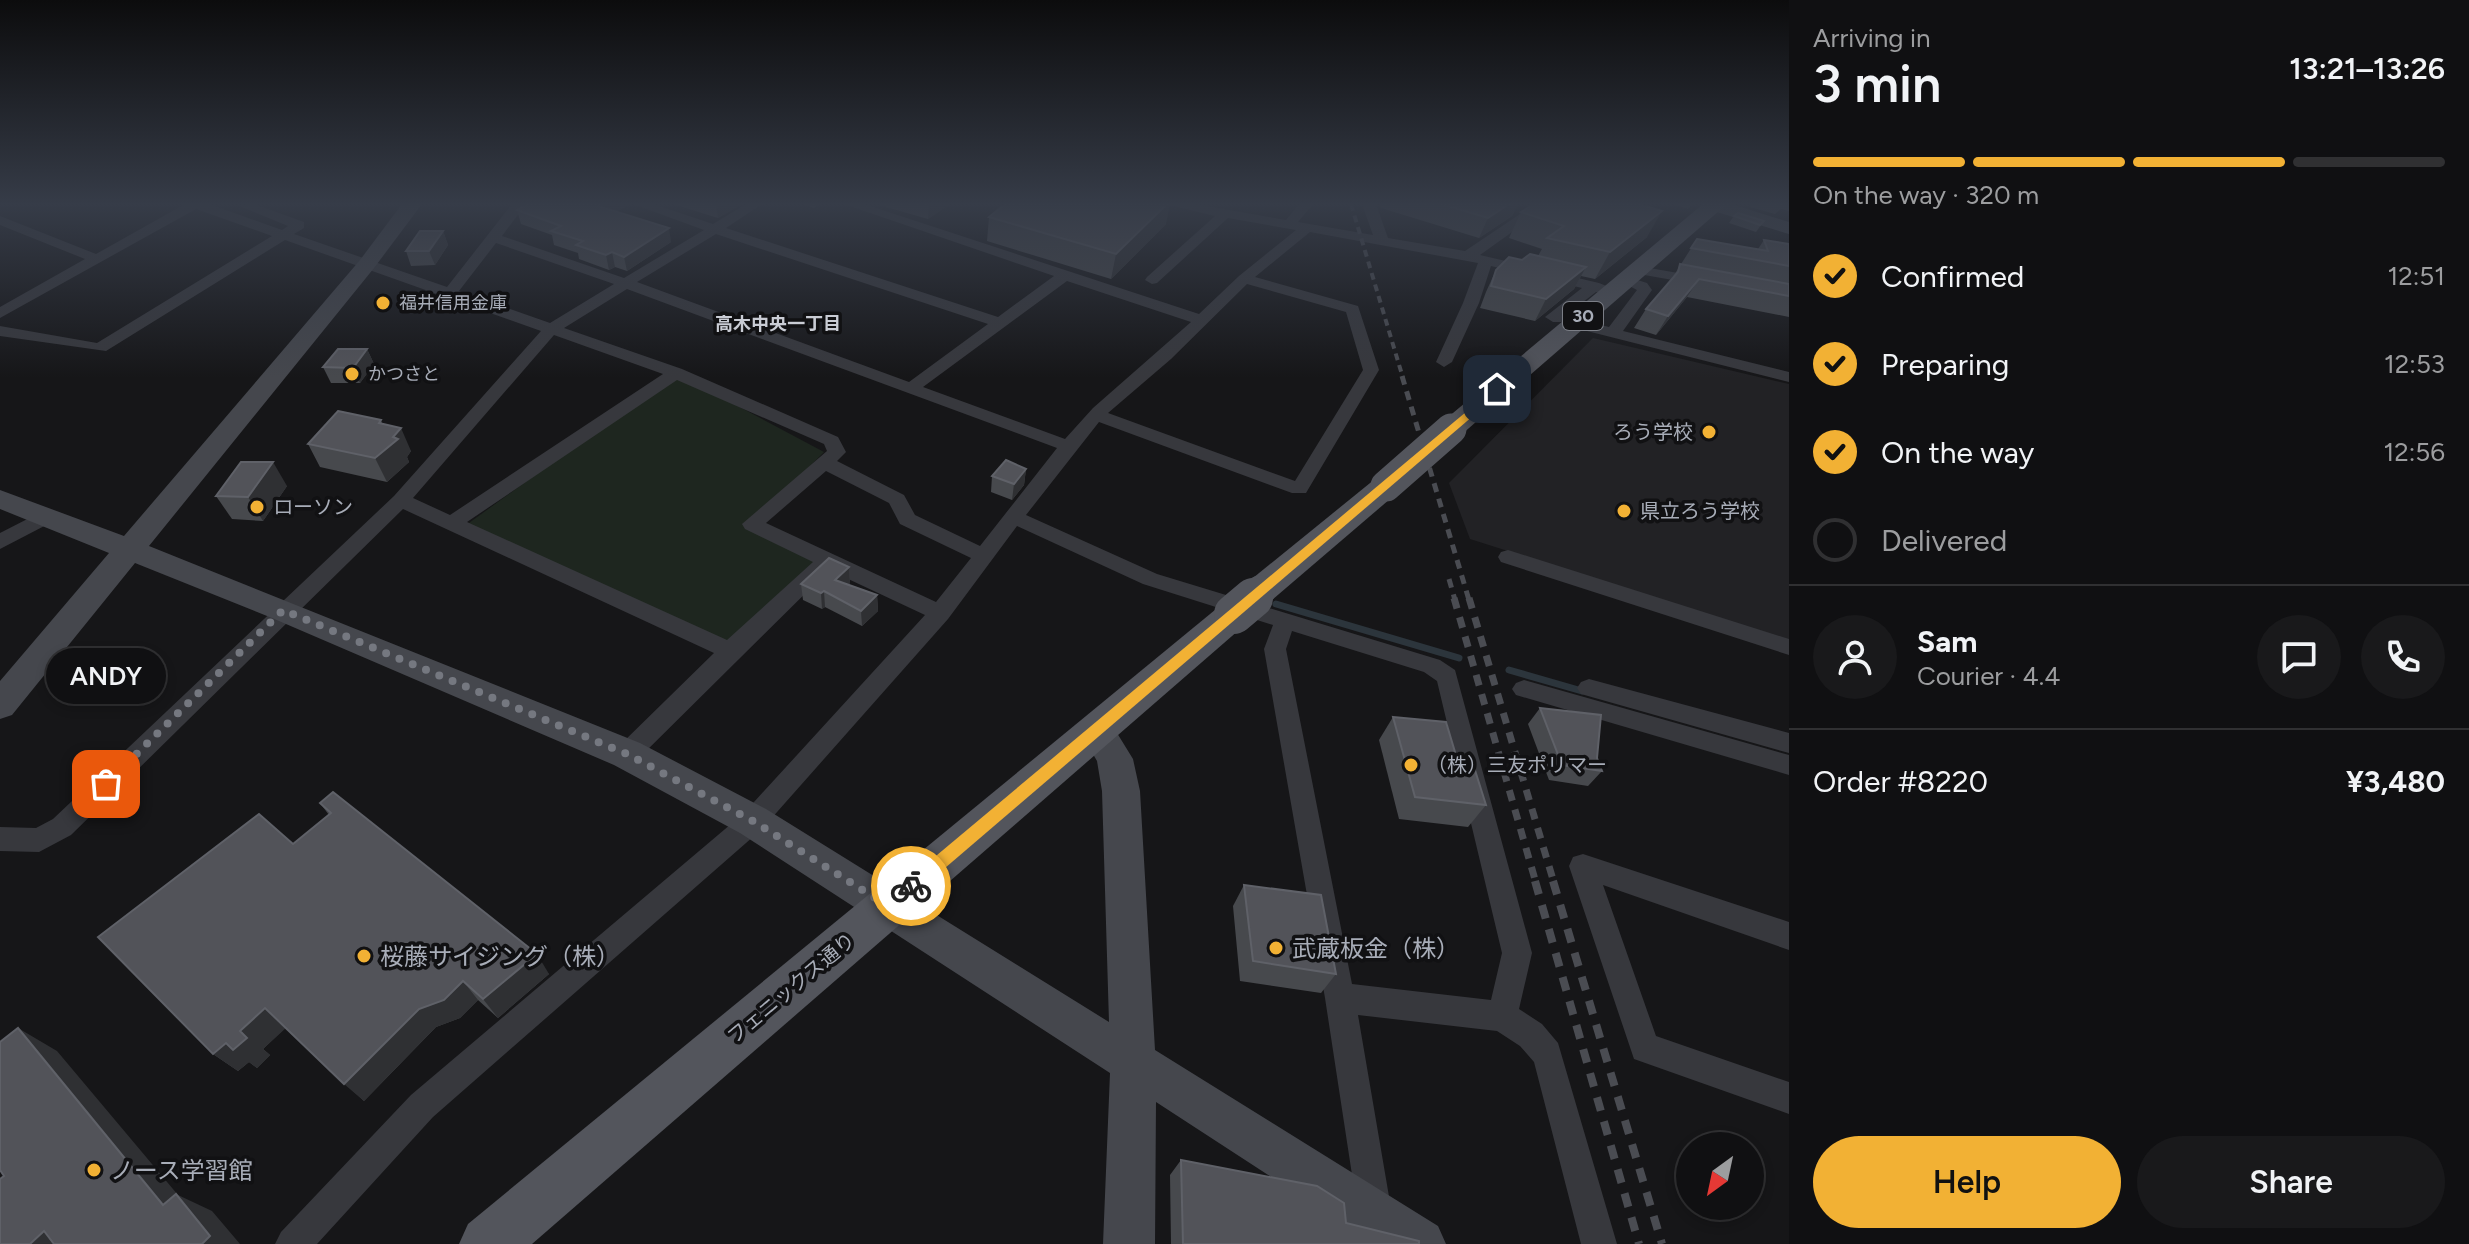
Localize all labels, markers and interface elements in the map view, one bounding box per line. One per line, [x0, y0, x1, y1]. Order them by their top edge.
text: Arriving in [1813, 22, 1931, 54]
text: 13:21–13:26 [2289, 50, 2445, 87]
text: 3 min [1813, 53, 1941, 115]
text: On the way · 320 m [1813, 179, 2039, 211]
icon: check [1813, 254, 1857, 298]
text: Confirmed [1881, 258, 2024, 295]
text: 12:51 [2387, 260, 2445, 292]
place label: 福井信用金庫 [399, 292, 507, 314]
marker: 福井信用金庫 [374, 294, 392, 312]
road number: 30 [1563, 302, 1603, 330]
district label: 高木中央一丁目 [715, 313, 841, 335]
icon: check [1813, 342, 1857, 386]
text: Preparing [1881, 346, 2009, 383]
text: 12:53 [2384, 348, 2445, 380]
pin [1463, 355, 1531, 423]
place label: かつさと [368, 363, 440, 385]
marker: かつさと [343, 365, 361, 383]
icon: home [1475, 367, 1519, 411]
place label: ろう学校 [1613, 420, 1693, 444]
marker: ろう学校 [1700, 423, 1718, 441]
icon: check [1813, 430, 1857, 474]
text: On the way [1881, 434, 2034, 471]
text: 12:56 [2383, 436, 2445, 468]
place label: ローソン [273, 495, 353, 519]
marker: ローソン [248, 498, 266, 516]
place label: 県立ろう学校 [1640, 499, 1760, 523]
marker: 県立ろう学校 [1615, 502, 1633, 520]
text: Delivered [1881, 522, 2007, 559]
button: person [1813, 615, 1897, 699]
button: chat [2257, 615, 2341, 699]
button: phone [2361, 615, 2445, 699]
text: Sam [1917, 623, 1977, 660]
callout: ANDY [46, 648, 166, 704]
text: ANDY [70, 660, 142, 692]
text: Courier · 4.4 [1917, 660, 2060, 692]
pin [72, 750, 140, 818]
place label: （株）三友ポリマー [1427, 753, 1607, 777]
marker: （株）三友ポリマー [1402, 756, 1420, 774]
icon: bag [84, 762, 128, 806]
text: Order #8220 [1813, 763, 1988, 800]
text: ¥3,480 [2346, 763, 2445, 800]
courier [871, 846, 951, 926]
icon: bike [889, 864, 933, 908]
street label: フェニックス通り [722, 928, 860, 1048]
place label: 武蔵板金（株） [1292, 934, 1460, 963]
marker: 武蔵板金（株） [1267, 939, 1285, 957]
place label: 桜藤サイジング（株） [380, 942, 620, 971]
marker: 桜藤サイジング（株） [355, 947, 373, 965]
north arrow [1676, 1132, 1764, 1220]
map controls [1676, 1132, 1764, 1220]
button: Help [1813, 1136, 2121, 1228]
button: Share [2137, 1136, 2445, 1228]
place label: ノース学習館 [110, 1156, 253, 1185]
marker: ノース学習館 [85, 1161, 103, 1179]

